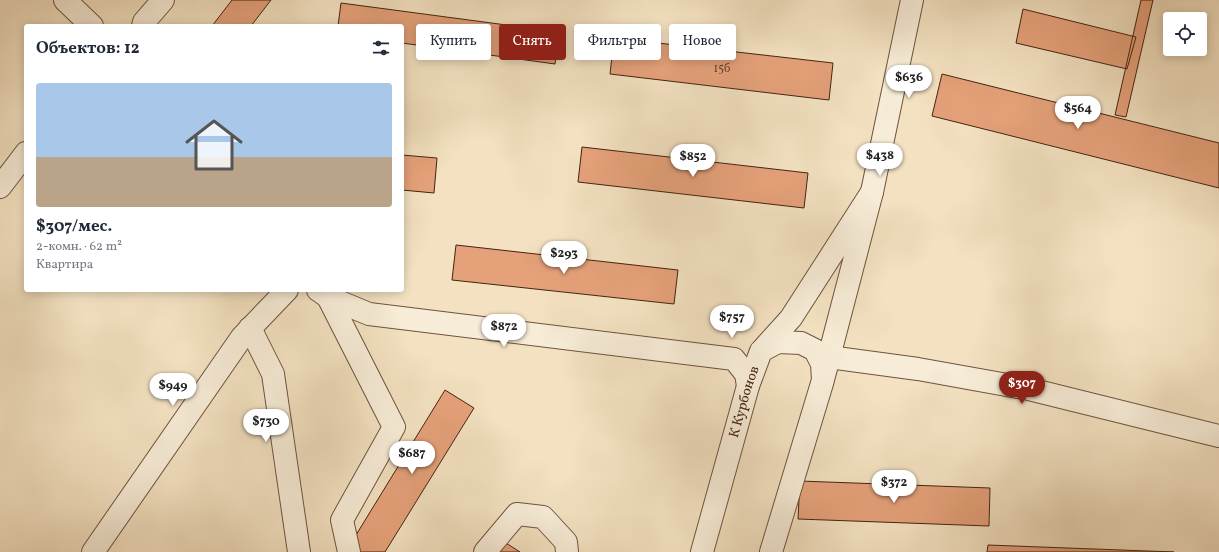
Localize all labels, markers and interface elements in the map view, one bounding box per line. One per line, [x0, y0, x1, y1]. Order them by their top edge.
map controls [1163, 12, 1207, 56]
button: locate [1163, 12, 1207, 56]
chip: Купить [416, 24, 491, 60]
chip: Снять [499, 24, 566, 60]
chip: Фильтры [574, 24, 661, 60]
chip: Новое [669, 24, 736, 60]
text: Объектов: 12 [36, 37, 140, 60]
icon: filters [370, 37, 392, 59]
house number: 15б [714, 61, 730, 77]
pin: $636 [885, 65, 933, 99]
text: $636 [895, 69, 923, 87]
pin: $564 [1054, 96, 1102, 130]
text: $564 [1064, 100, 1092, 118]
icon: home [178, 109, 250, 181]
pin: $438 [856, 143, 904, 177]
pin: $852 [669, 144, 717, 178]
text: $438 [866, 147, 894, 165]
text: $852 [679, 148, 707, 166]
text: $307/мес. [36, 215, 112, 238]
text: 2-комн. · 62 m² [36, 238, 122, 256]
pin: $293 [540, 241, 588, 275]
text: $293 [550, 245, 578, 263]
text: Квартира [36, 256, 93, 274]
pin: $757 [708, 305, 756, 339]
text: $757 [719, 309, 745, 327]
pin: $872 [480, 314, 528, 348]
text: $872 [490, 318, 518, 336]
street label: К Курбонов [725, 363, 764, 440]
pin: $307 [998, 371, 1046, 405]
pin: $949 [149, 373, 197, 407]
text: $307 [1008, 375, 1036, 393]
text: $949 [159, 377, 187, 395]
pin: $730 [242, 409, 290, 443]
text: $730 [252, 413, 280, 431]
pin: $687 [388, 441, 436, 475]
text: $687 [398, 445, 426, 463]
pin: $372 [870, 470, 918, 504]
text: $372 [881, 474, 907, 492]

